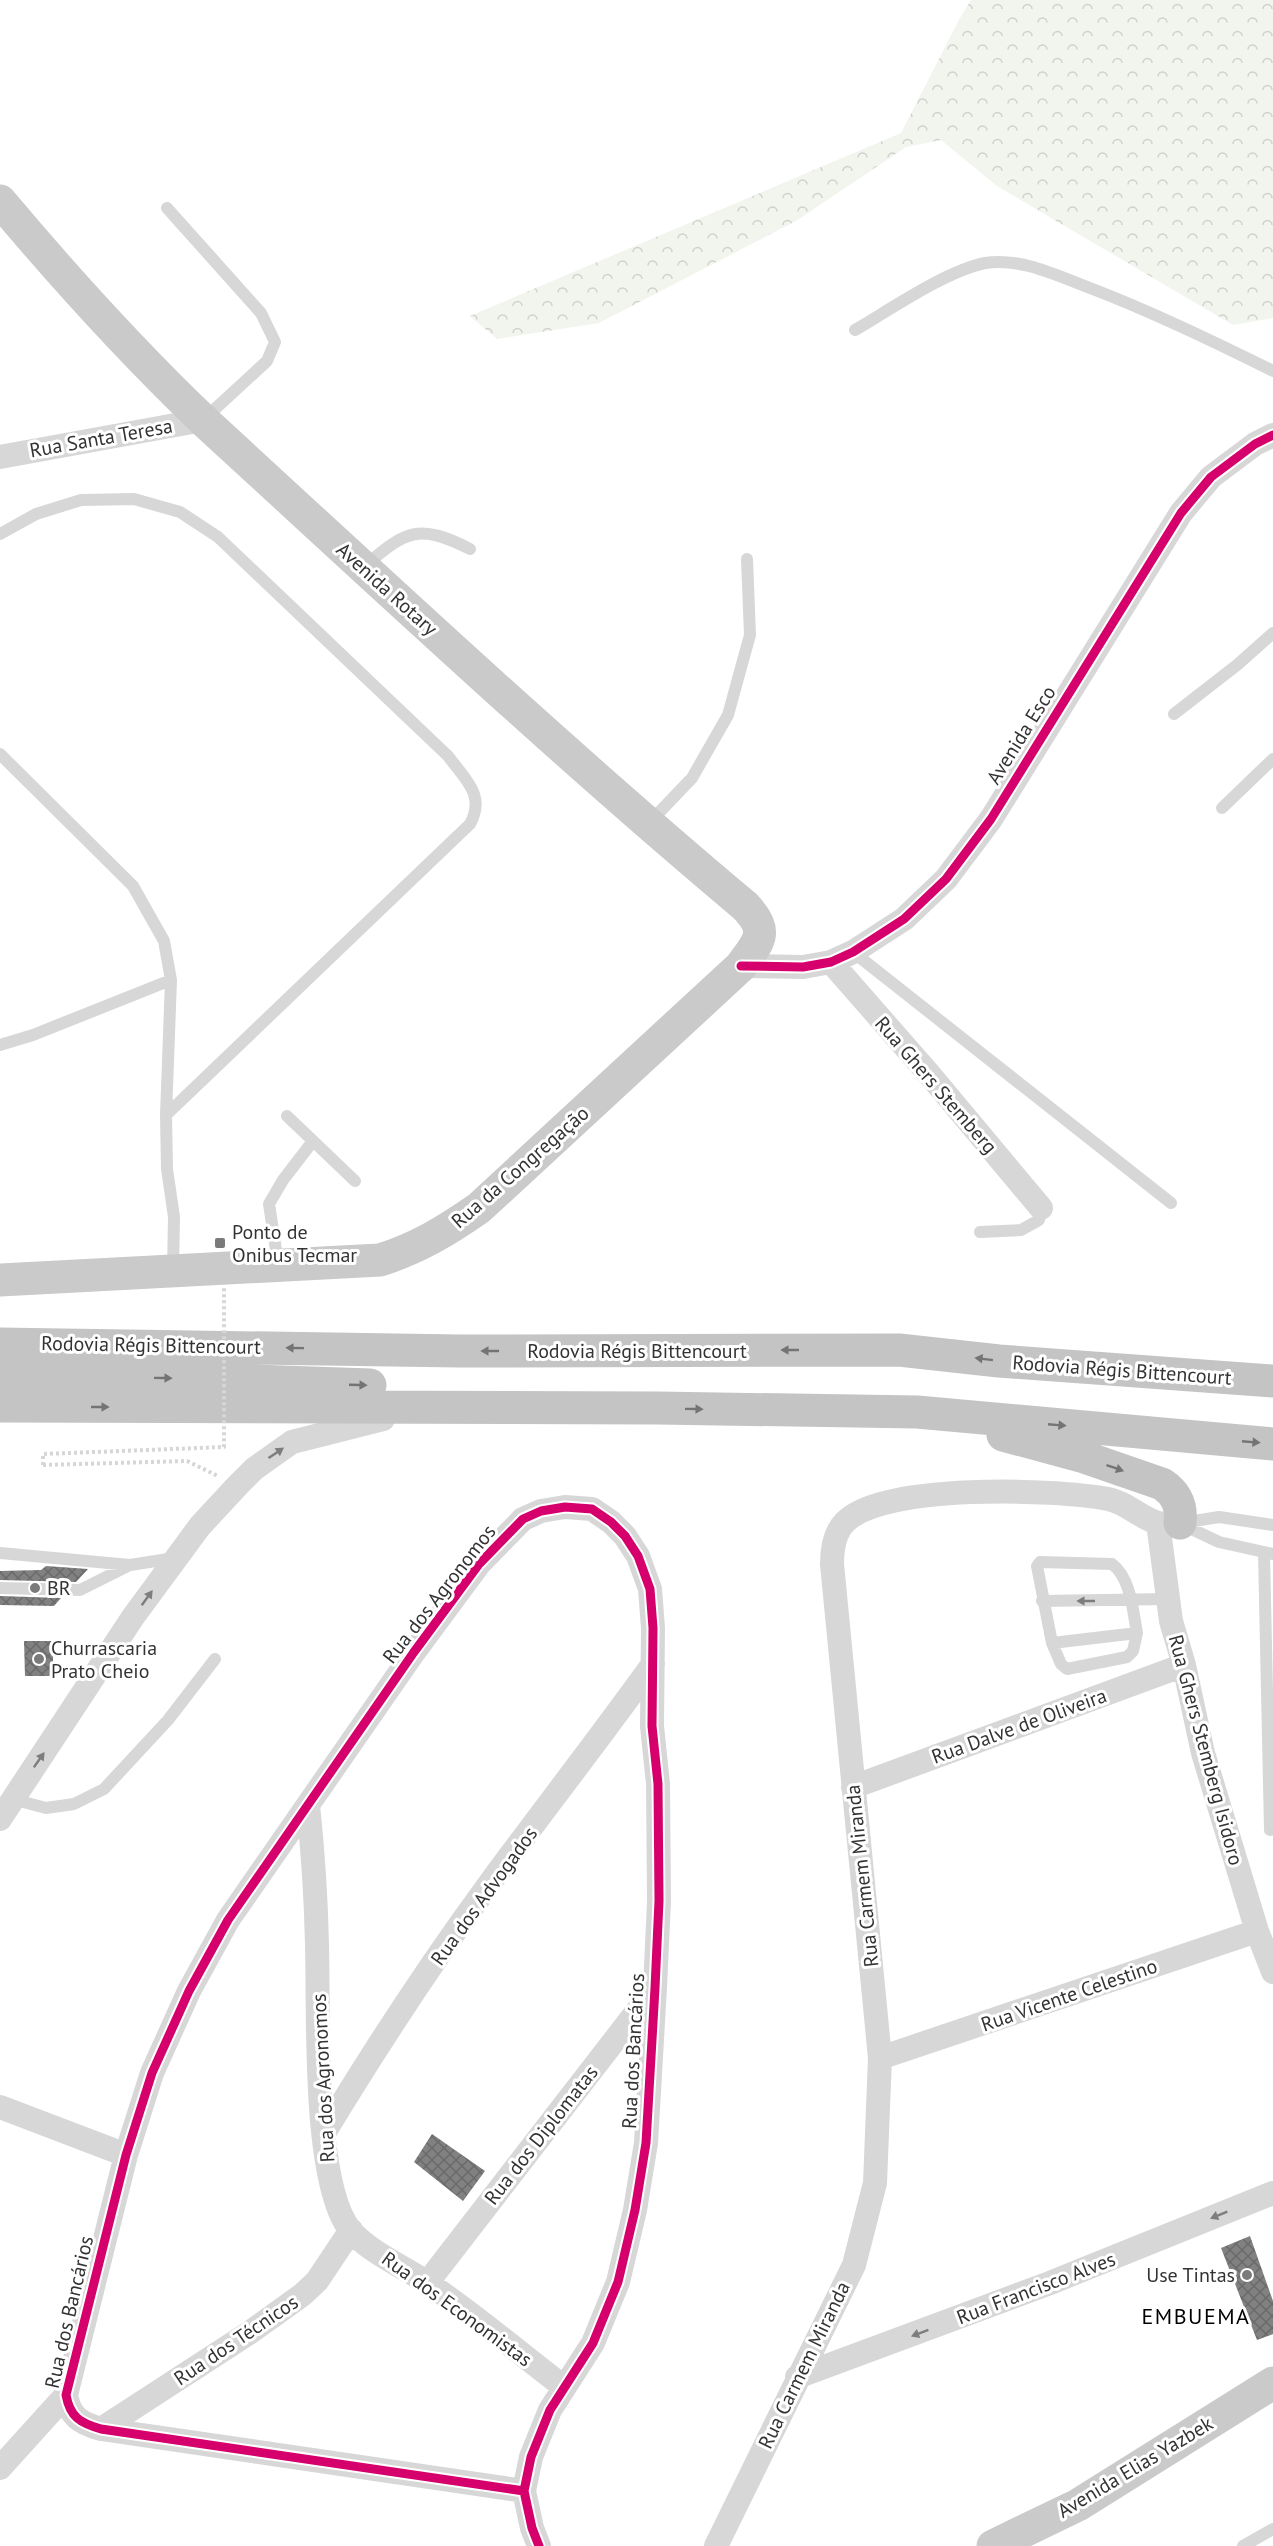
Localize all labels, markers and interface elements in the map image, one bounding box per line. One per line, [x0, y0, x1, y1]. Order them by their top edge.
street label: Rua Santa Teresa [28, 413, 174, 463]
street label: Avenida Rotary [331, 537, 444, 642]
street label: Avenida Esco [980, 681, 1062, 789]
street label: Rua Ghers Stemberg [869, 1011, 1003, 1159]
street label: Rua da Congregação [446, 1100, 594, 1234]
place label: Ponto de Onibus Tecmar [232, 1219, 357, 1268]
marker: Ponto de Onibus Tecmar [213, 1236, 227, 1250]
street label: Rodovia Régis Bittencourt [41, 1330, 261, 1360]
street label: Rodovia Régis Bittencourt [527, 1338, 747, 1364]
one-way arrow [285, 1343, 304, 1353]
one-way arrow [780, 1345, 799, 1355]
one-way arrow [480, 1346, 499, 1356]
street label: Rodovia Régis Bittencourt [1012, 1349, 1233, 1391]
one-way arrow [975, 1355, 994, 1364]
one-way arrow [154, 1373, 173, 1383]
one-way arrow [349, 1380, 368, 1390]
one-way arrow [91, 1402, 110, 1412]
one-way arrow [685, 1404, 704, 1414]
one-way arrow [1047, 1420, 1066, 1430]
one-way arrow [1242, 1437, 1261, 1447]
one-way arrow [268, 1448, 284, 1459]
one-way arrow [1106, 1463, 1124, 1473]
street label: Rua dos Agronomos [377, 1519, 501, 1669]
place label: BR [47, 1575, 71, 1601]
marker: BR [28, 1581, 42, 1595]
one-way arrow [141, 1590, 153, 1606]
one-way arrow [1077, 1596, 1096, 1606]
street label: Rua Ghers Stemberg Isidoro [1163, 1632, 1249, 1868]
place label: Churrascaria Prato Cheio [51, 1635, 157, 1684]
marker: Churrascaria Prato Cheio [32, 1652, 46, 1666]
street label: Rua Dalve de Oliveira [928, 1682, 1110, 1770]
one-way arrow [33, 1753, 45, 1769]
street label: Rua Carmem Miranda [840, 1784, 884, 1968]
street label: Rua dos Advogados [425, 1821, 543, 1971]
street label: Rua Vicente Celestino [977, 1953, 1161, 2037]
street label: Rua dos Bancários [616, 1973, 650, 2129]
street label: Rua dos Agronomos [306, 1993, 340, 2163]
street label: Rua dos Diplomatas [478, 2060, 604, 2210]
one-way arrow [1209, 2210, 1227, 2220]
street label: Rua dos Bancários [39, 2233, 99, 2391]
street label: Rua dos Economistas [377, 2246, 537, 2372]
street label: Rua Francisco Alves [953, 2246, 1119, 2330]
place label: Use Tintas [1146, 2262, 1235, 2288]
marker: Use Tintas [1240, 2268, 1254, 2282]
street label: Rua Carmem Miranda [752, 2277, 856, 2453]
street label: Rua dos Técnicos [169, 2289, 303, 2391]
district label: EMBUEMA [1142, 2302, 1250, 2330]
one-way arrow [911, 2328, 929, 2338]
street label: Avenida Elias Yazbek [1052, 2410, 1218, 2524]

